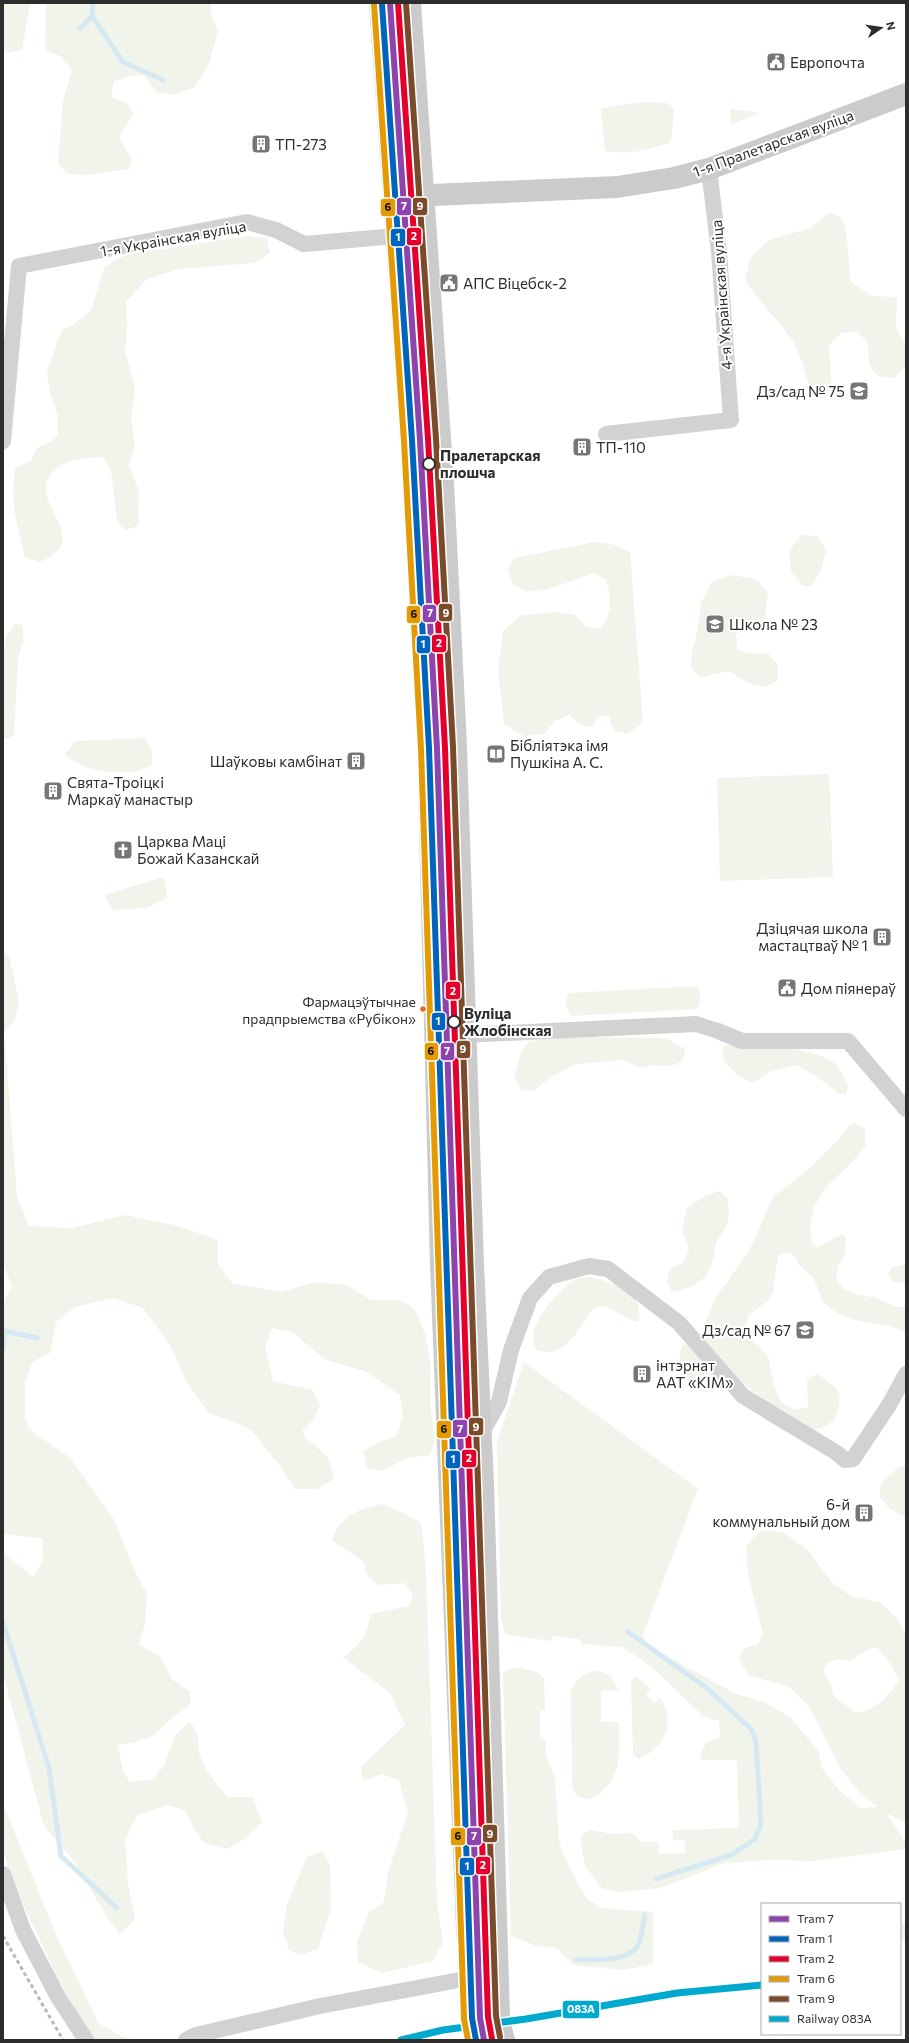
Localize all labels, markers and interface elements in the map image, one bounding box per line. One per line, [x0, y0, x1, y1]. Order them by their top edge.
north arrow [861, 8, 901, 48]
text: N [884, 20, 898, 31]
public building icon: Европочта [765, 51, 787, 73]
place label: Европочта [790, 53, 865, 71]
street label: 1-я Пралетарская вуліца [690, 106, 856, 180]
building icon: ТП-273 [250, 133, 272, 155]
place label: ТП-273 [275, 135, 327, 153]
line badge: 7 [396, 197, 412, 216]
line badge: 9 [412, 197, 428, 216]
line badge: 6 [380, 198, 396, 217]
text: 7 [401, 199, 407, 212]
text: 9 [417, 199, 424, 212]
text: 6 [385, 200, 392, 213]
street label: 1-я Украінская вуліца [99, 216, 247, 260]
street label: 4-я Украінская вуліца [707, 219, 735, 371]
line badge: 2 [406, 227, 422, 246]
line badge: 1 [390, 228, 406, 247]
text: 2 [411, 229, 417, 242]
text: 1 [396, 230, 401, 243]
public building icon: АПС Віцебск-2 [438, 272, 460, 294]
place label: АПС Віцебск-2 [463, 274, 567, 292]
school or university icon: Дз/сад № 75 [848, 380, 870, 402]
place label: Дз/сад № 75 [757, 382, 845, 400]
building icon: ТП-110 [571, 436, 593, 458]
place label: ТП-110 [596, 438, 646, 456]
place label: Пралетарская плошча [440, 446, 540, 481]
marker: Пралетарская плошча [422, 457, 436, 471]
line badge: 9 [438, 603, 453, 622]
line badge: 7 [422, 604, 437, 623]
line badge: 6 [406, 605, 421, 624]
text: 7 [427, 606, 433, 619]
text: 9 [443, 606, 450, 619]
text: 6 [411, 607, 418, 620]
school or university icon: Школа № 23 [704, 613, 726, 635]
place label: Школа № 23 [729, 615, 818, 633]
line badge: 2 [431, 634, 447, 653]
line badge: 1 [416, 635, 431, 654]
text: 2 [436, 636, 442, 649]
text: 1 [421, 637, 426, 650]
place label: Бібліятэка імя Пушкіна А. С. [510, 736, 608, 771]
library icon: Бібліятэка імя Пушкіна А. С. [485, 743, 507, 765]
building icon: Шаўковы камбінат [345, 750, 367, 772]
place label: Шаўковы камбінат [210, 752, 342, 770]
place label: Свята-Троіцкі Маркаў манастыр [67, 773, 193, 808]
building icon: Свята-Троіцкі Маркаў манастыр [42, 780, 64, 802]
place label: Царква Маці Божай Казанскай [137, 832, 259, 867]
church icon: Царква Маці Божай Казанскай [112, 839, 134, 861]
place label: Дзіцячая школа мастацтваў № 1 [757, 919, 868, 954]
building icon: Дзіцячая школа мастацтваў № 1 [871, 926, 893, 948]
public building icon: Дом піянераў [776, 977, 798, 999]
place label: Дом піянераў [801, 979, 896, 997]
line badge: 2 [445, 981, 461, 1000]
text: 2 [450, 984, 456, 997]
place label: Фармацэўтычнае прадпрыемства «Рубікон» [242, 993, 416, 1027]
marker: Фармацэўтычнае прадпрыемства «Рубікон» [418, 1004, 428, 1014]
place label: Вуліца Жлобінская [464, 1004, 552, 1039]
line badge: 1 [431, 1012, 446, 1031]
text: 1 [436, 1014, 441, 1027]
marker: Вуліца Жлобінская [447, 1015, 461, 1029]
line badge: 9 [456, 1040, 471, 1059]
line badge: 6 [424, 1042, 439, 1061]
line badge: 7 [440, 1042, 455, 1061]
text: 9 [460, 1042, 467, 1055]
text: 6 [428, 1044, 435, 1057]
text: 7 [444, 1044, 450, 1057]
school or university icon: Дз/сад № 67 [794, 1319, 816, 1341]
place label: Дз/сад № 67 [702, 1321, 791, 1339]
place label: інтэрнат ААТ «КІМ» [656, 1356, 734, 1391]
building icon: інтэрнат ААТ «КІМ» [631, 1363, 653, 1385]
line badge: 9 [468, 1417, 484, 1436]
line badge: 7 [452, 1419, 468, 1438]
line badge: 6 [436, 1420, 452, 1439]
text: 9 [473, 1420, 480, 1433]
text: 6 [441, 1422, 448, 1435]
text: 7 [457, 1422, 463, 1435]
line badge: 2 [461, 1449, 477, 1468]
line badge: 1 [445, 1450, 461, 1469]
text: 2 [466, 1451, 472, 1464]
text: 1 [451, 1452, 456, 1465]
place label: 6-й коммунальный дом [712, 1495, 850, 1530]
building icon: 6-й коммунальный дом [853, 1502, 875, 1524]
line badge: 9 [482, 1824, 498, 1843]
line badge: 6 [450, 1827, 466, 1846]
line badge: 7 [466, 1827, 482, 1846]
text: 9 [487, 1827, 494, 1840]
text: 6 [455, 1829, 462, 1842]
text: 7 [471, 1829, 477, 1842]
line badge: 2 [475, 1856, 491, 1875]
line badge: 1 [459, 1857, 475, 1876]
text: 2 [480, 1858, 486, 1871]
text: 1 [465, 1859, 470, 1872]
legend [761, 1903, 901, 2035]
text: Tram 7 [797, 1911, 834, 1925]
text: Tram 1 [797, 1931, 833, 1945]
text: Tram 2 [797, 1951, 834, 1965]
text: Tram 6 [797, 1971, 835, 1985]
text: Tram 9 [797, 1991, 835, 2005]
line badge: 083А [562, 2000, 600, 2019]
text: 083А [567, 2002, 595, 2015]
text: Railway 083А [797, 2011, 872, 2025]

